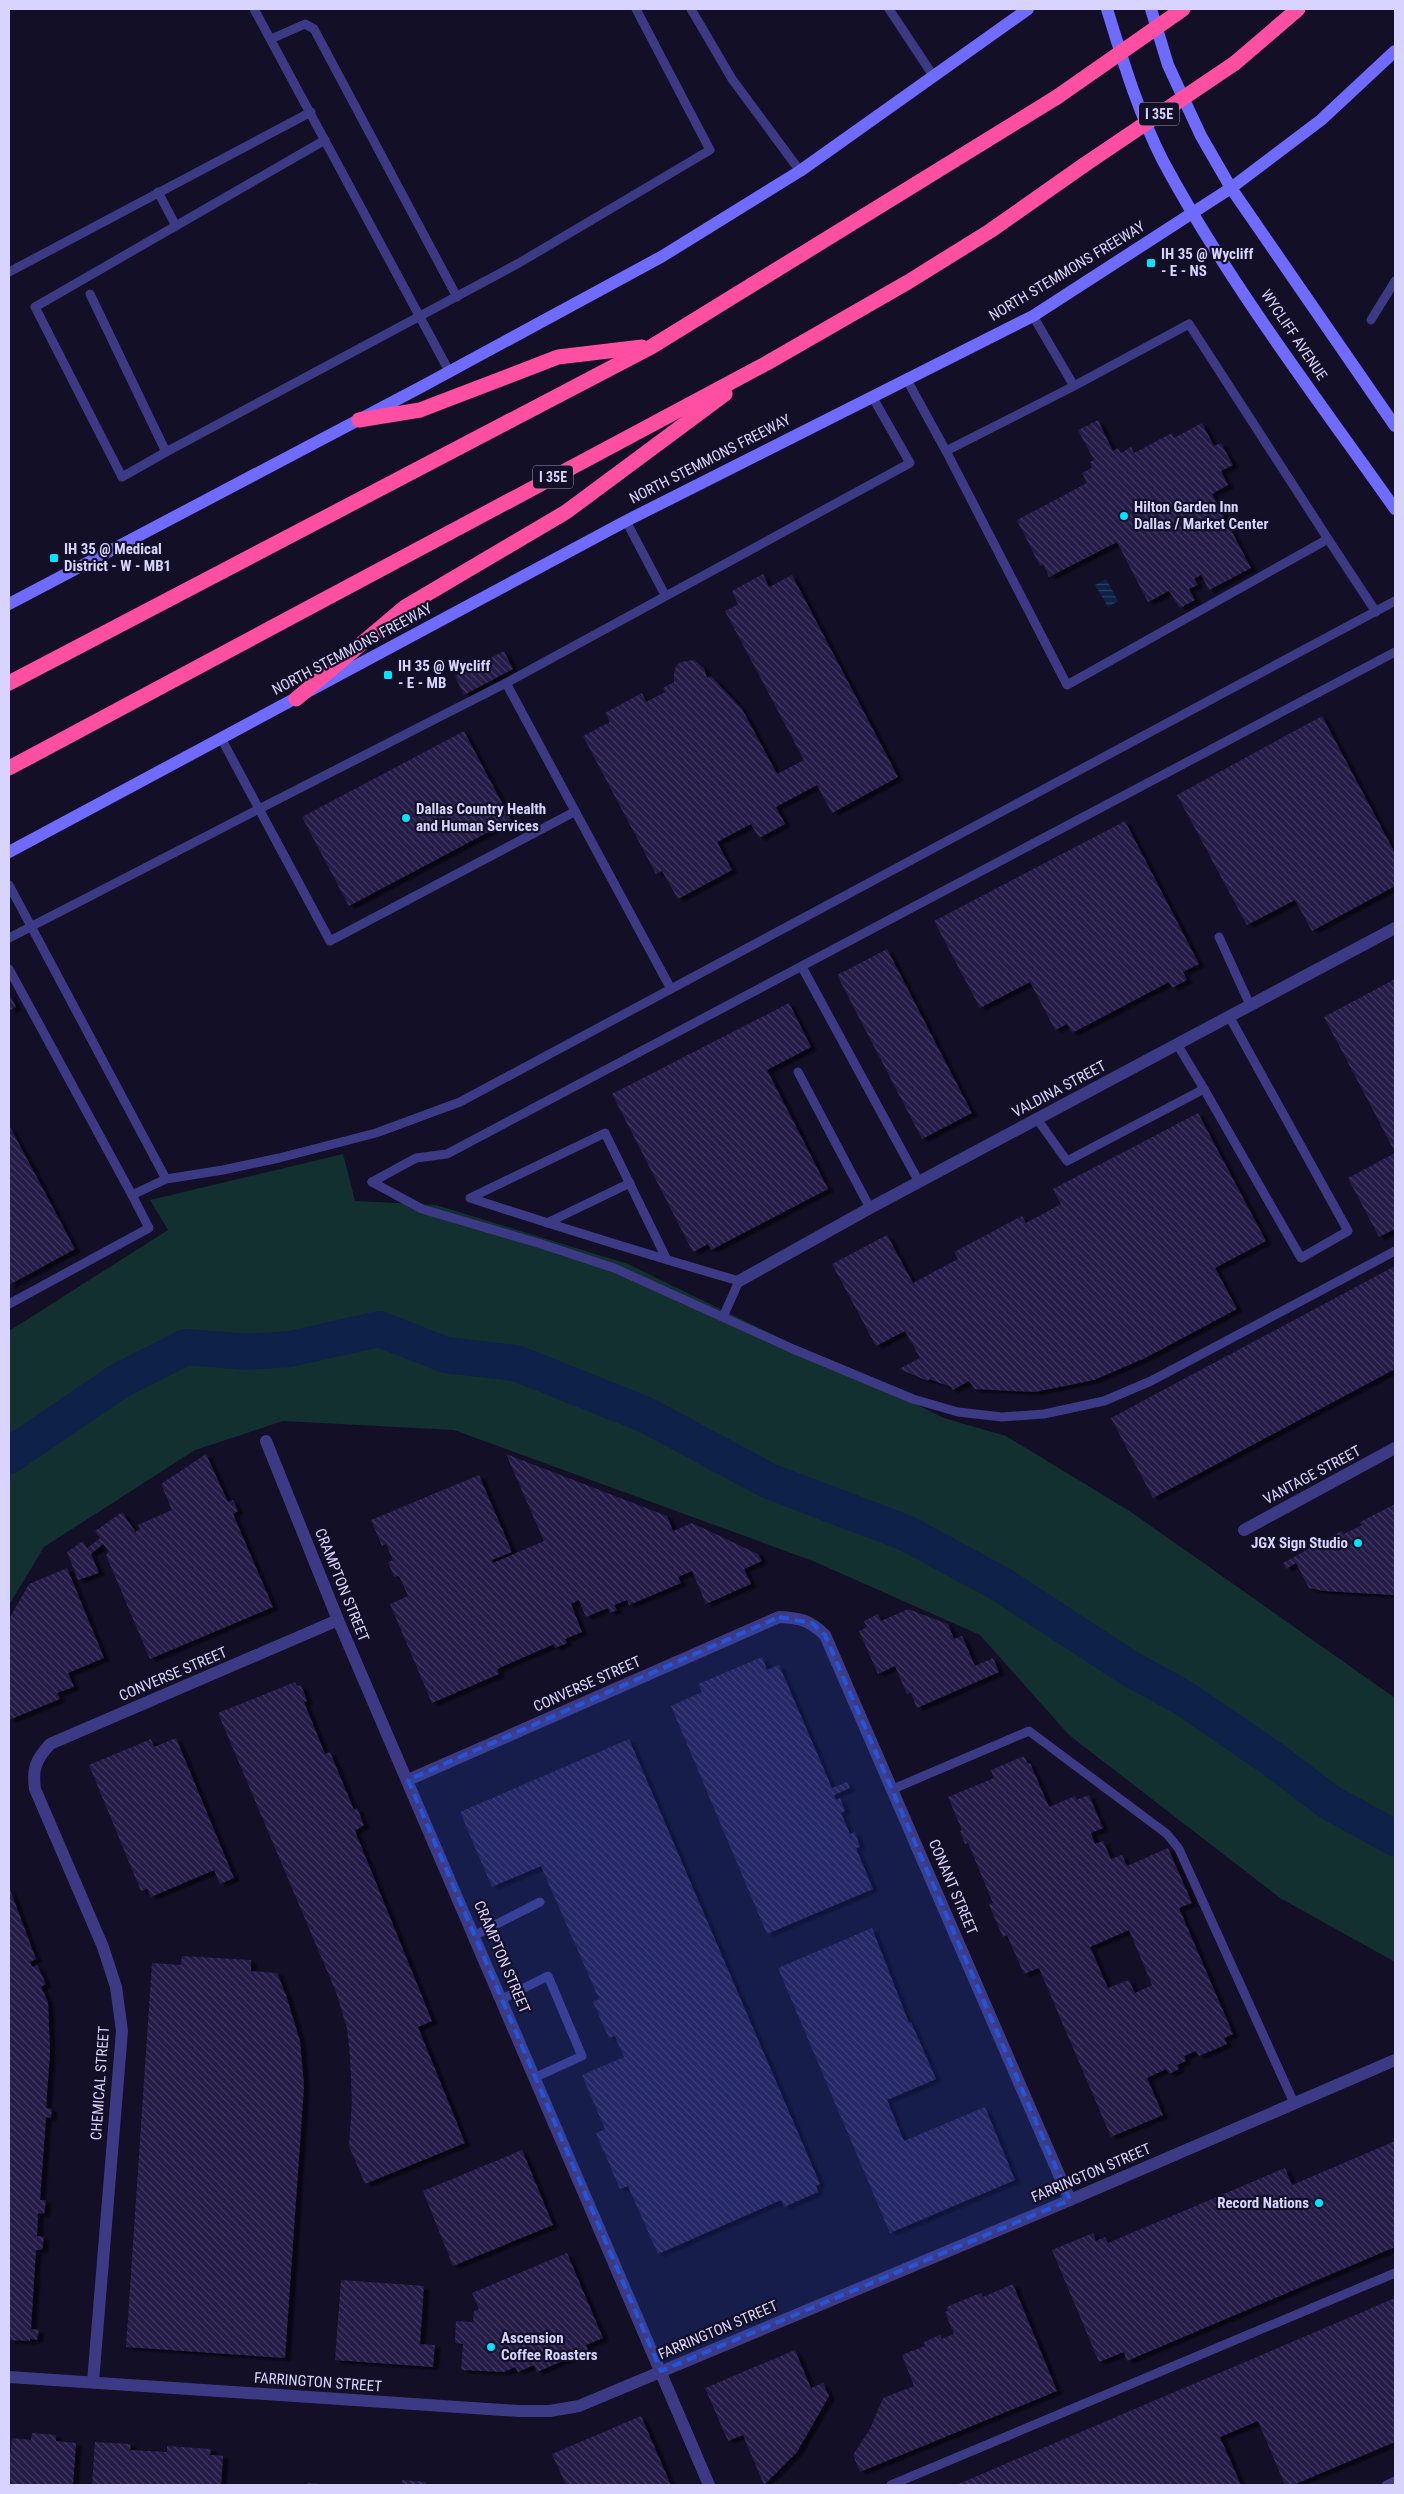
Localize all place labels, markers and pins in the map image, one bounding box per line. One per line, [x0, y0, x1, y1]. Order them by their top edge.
place label: IH 35 @ Wycliff - E - NS [1161, 245, 1253, 280]
marker: IH 35 @ Wycliff - E - NS [1145, 257, 1157, 269]
place label: Hilton Garden Inn Dallas / Market Center [1134, 498, 1268, 533]
marker: Hilton Garden Inn Dallas / Market Center [1118, 510, 1130, 522]
place label: IH 35 @ Medical District - W - MB1 [64, 540, 171, 575]
marker: IH 35 @ Medical District - W - MB1 [48, 552, 60, 564]
place label: IH 35 @ Wycliff - E - MB [398, 657, 490, 692]
marker: IH 35 @ Wycliff - E - MB [382, 669, 394, 681]
place label: Dallas Country Health and Human Services [416, 800, 546, 835]
marker: Dallas Country Health and Human Services [400, 812, 412, 824]
place label: JGX Sign Studio [1251, 1534, 1348, 1552]
marker: JGX Sign Studio [1352, 1537, 1364, 1549]
place label: Record Nations [1217, 2194, 1309, 2212]
marker: Record Nations [1313, 2197, 1325, 2209]
place label: Ascension Coffee Roasters [501, 2329, 598, 2364]
marker: Ascension Coffee Roasters [485, 2341, 497, 2353]

